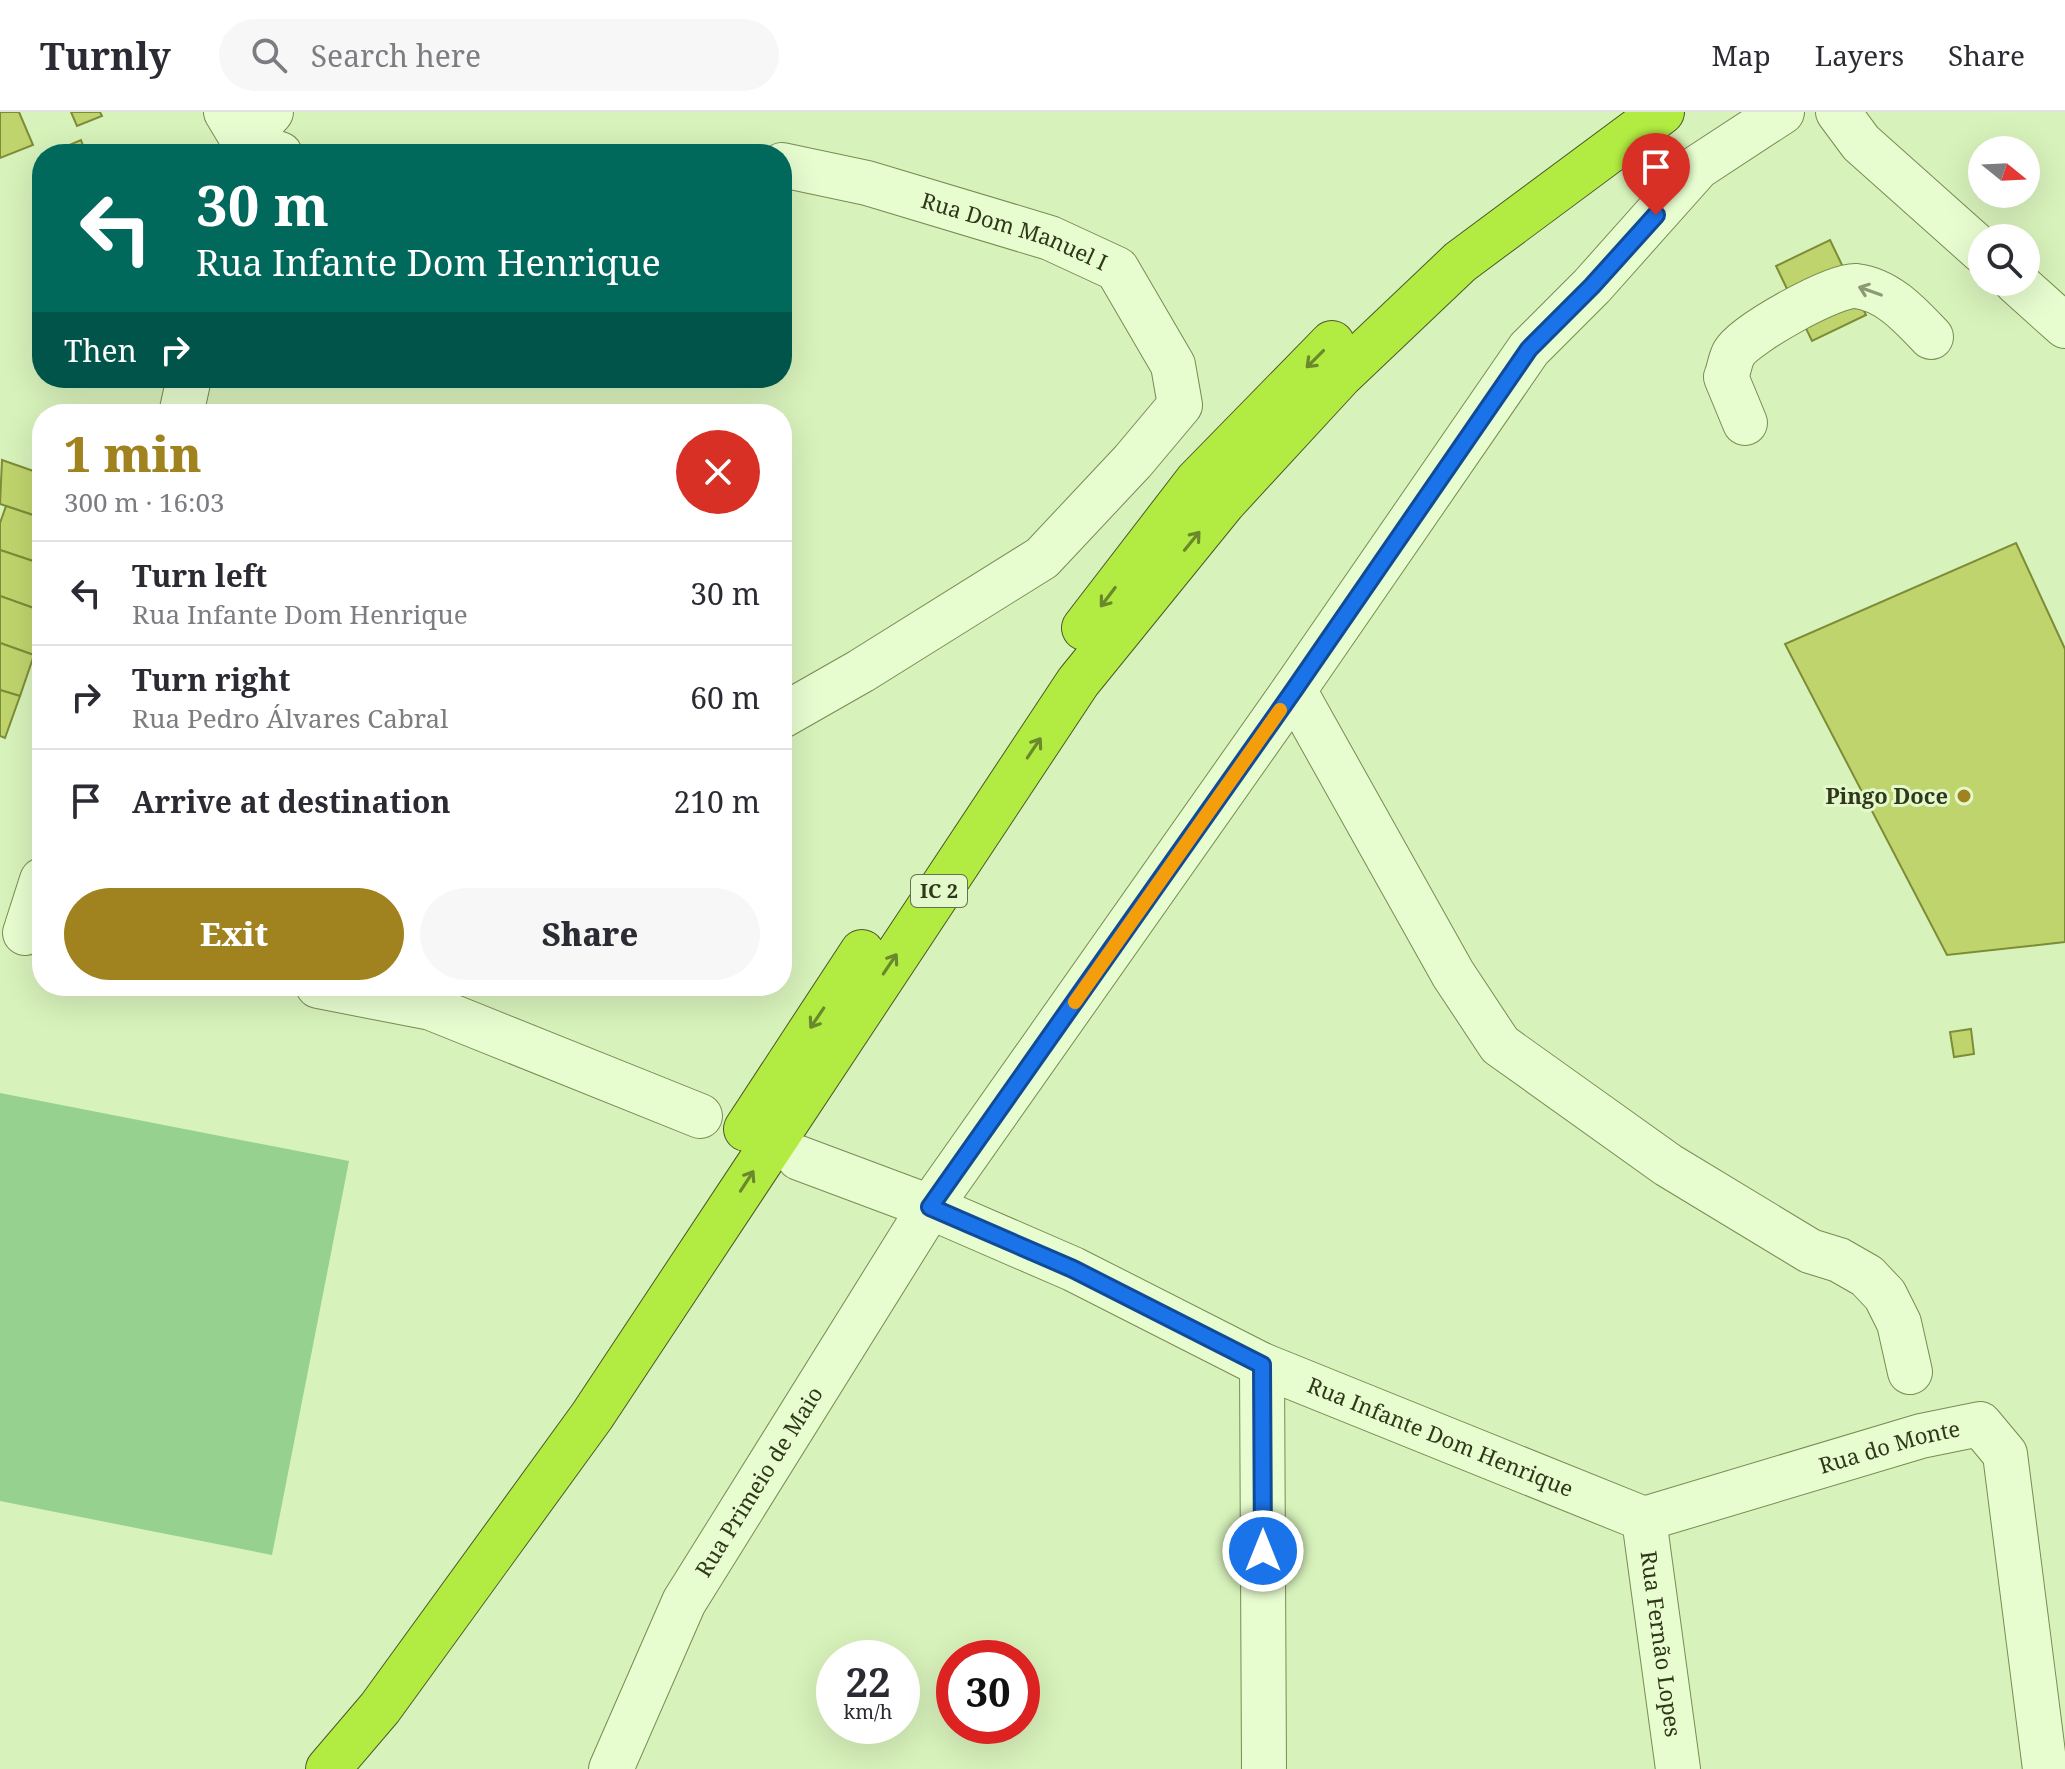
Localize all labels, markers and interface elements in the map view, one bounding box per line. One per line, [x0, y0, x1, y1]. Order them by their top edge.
search box [219, 19, 779, 91]
text: Turnly [40, 29, 171, 81]
icon: search [247, 33, 291, 77]
text: Search here [311, 35, 481, 76]
text: Map [1712, 36, 1771, 74]
text: Layers [1815, 36, 1904, 74]
text: Share [1948, 36, 2025, 74]
pin [1622, 133, 1690, 215]
north arrow [1968, 136, 2040, 208]
map controls [1968, 136, 2040, 296]
icon: arrive [1634, 145, 1678, 189]
text: 30 m [196, 166, 329, 242]
icon: left [64, 176, 168, 280]
street label: Rua Dom Manuel I [918, 184, 1113, 277]
button: search [1968, 224, 2040, 296]
text: Rua Infante Dom Henrique [196, 238, 661, 287]
one-way arrow [1858, 283, 1883, 297]
icon: right [153, 328, 197, 372]
text: Then [64, 330, 137, 371]
one-way arrow [1306, 349, 1325, 368]
text: 1 min [64, 421, 202, 486]
button: close [676, 430, 760, 514]
text: 300 m · 16:03 [64, 484, 225, 520]
one-way arrow [1183, 532, 1201, 552]
text: Turn left [132, 555, 267, 596]
icon: left [64, 571, 108, 615]
text: 30 m [690, 573, 760, 614]
one-way arrow [1099, 586, 1117, 607]
text: Rua Infante Dom Henrique [132, 596, 468, 632]
text: Turn right [132, 659, 290, 700]
icon: right [64, 675, 108, 719]
text: 60 m [690, 677, 760, 718]
text: Rua Pedro Álvares Cabral [132, 700, 448, 736]
one-way arrow [1026, 737, 1042, 759]
icon: arrive [64, 779, 108, 823]
place label: Pingo Doce [1825, 780, 1948, 810]
text: Arrive at destination [132, 781, 451, 822]
text: 210 m [674, 781, 760, 822]
marker: Pingo Doce [1955, 787, 1973, 805]
road number: IC 2 [911, 875, 967, 907]
button: Exit [64, 888, 404, 980]
button: Share [420, 888, 760, 980]
one-way arrow [882, 954, 899, 976]
one-way arrow [809, 1007, 826, 1029]
one-way arrow [739, 1171, 756, 1193]
street label: Rua Infante Dom Henrique [1303, 1369, 1578, 1503]
street label: Rua Primeio de Maio [687, 1380, 829, 1582]
street label: Rua do Monte [1815, 1412, 1963, 1480]
position arrow [1221, 1509, 1305, 1593]
street label: Rua Fernão Lopes [1634, 1549, 1689, 1739]
speed limit sign: 30 [936, 1640, 1040, 1744]
text: 22 [845, 1654, 891, 1709]
text: km/h [843, 1698, 893, 1725]

